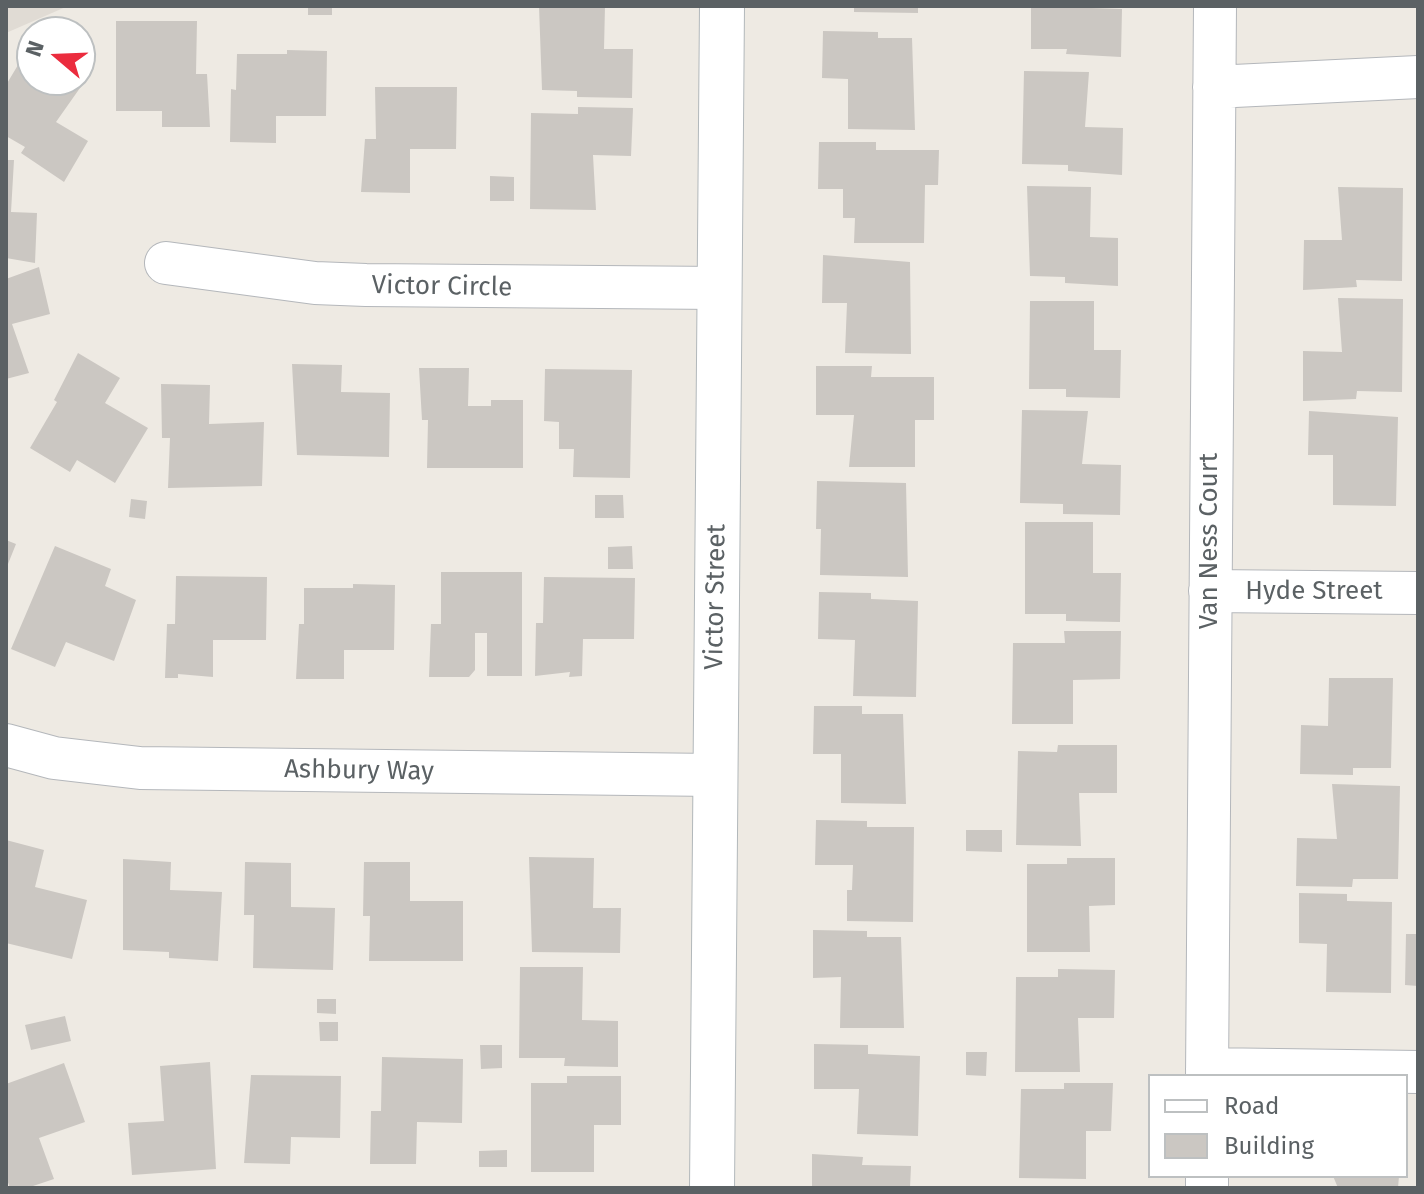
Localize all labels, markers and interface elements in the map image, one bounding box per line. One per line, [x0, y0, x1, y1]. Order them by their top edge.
north arrow [16, 16, 96, 96]
text: N [20, 37, 50, 60]
street label: Victor Circle [371, 270, 513, 304]
street label: Van Ness Court [1194, 453, 1226, 629]
street label: Victor Street [699, 524, 733, 670]
street label: Hyde Street [1245, 576, 1383, 608]
street label: Ashbury Way [284, 754, 434, 788]
legend [1148, 1074, 1408, 1178]
text: Road [1224, 1092, 1279, 1120]
text: Building [1224, 1132, 1314, 1160]

